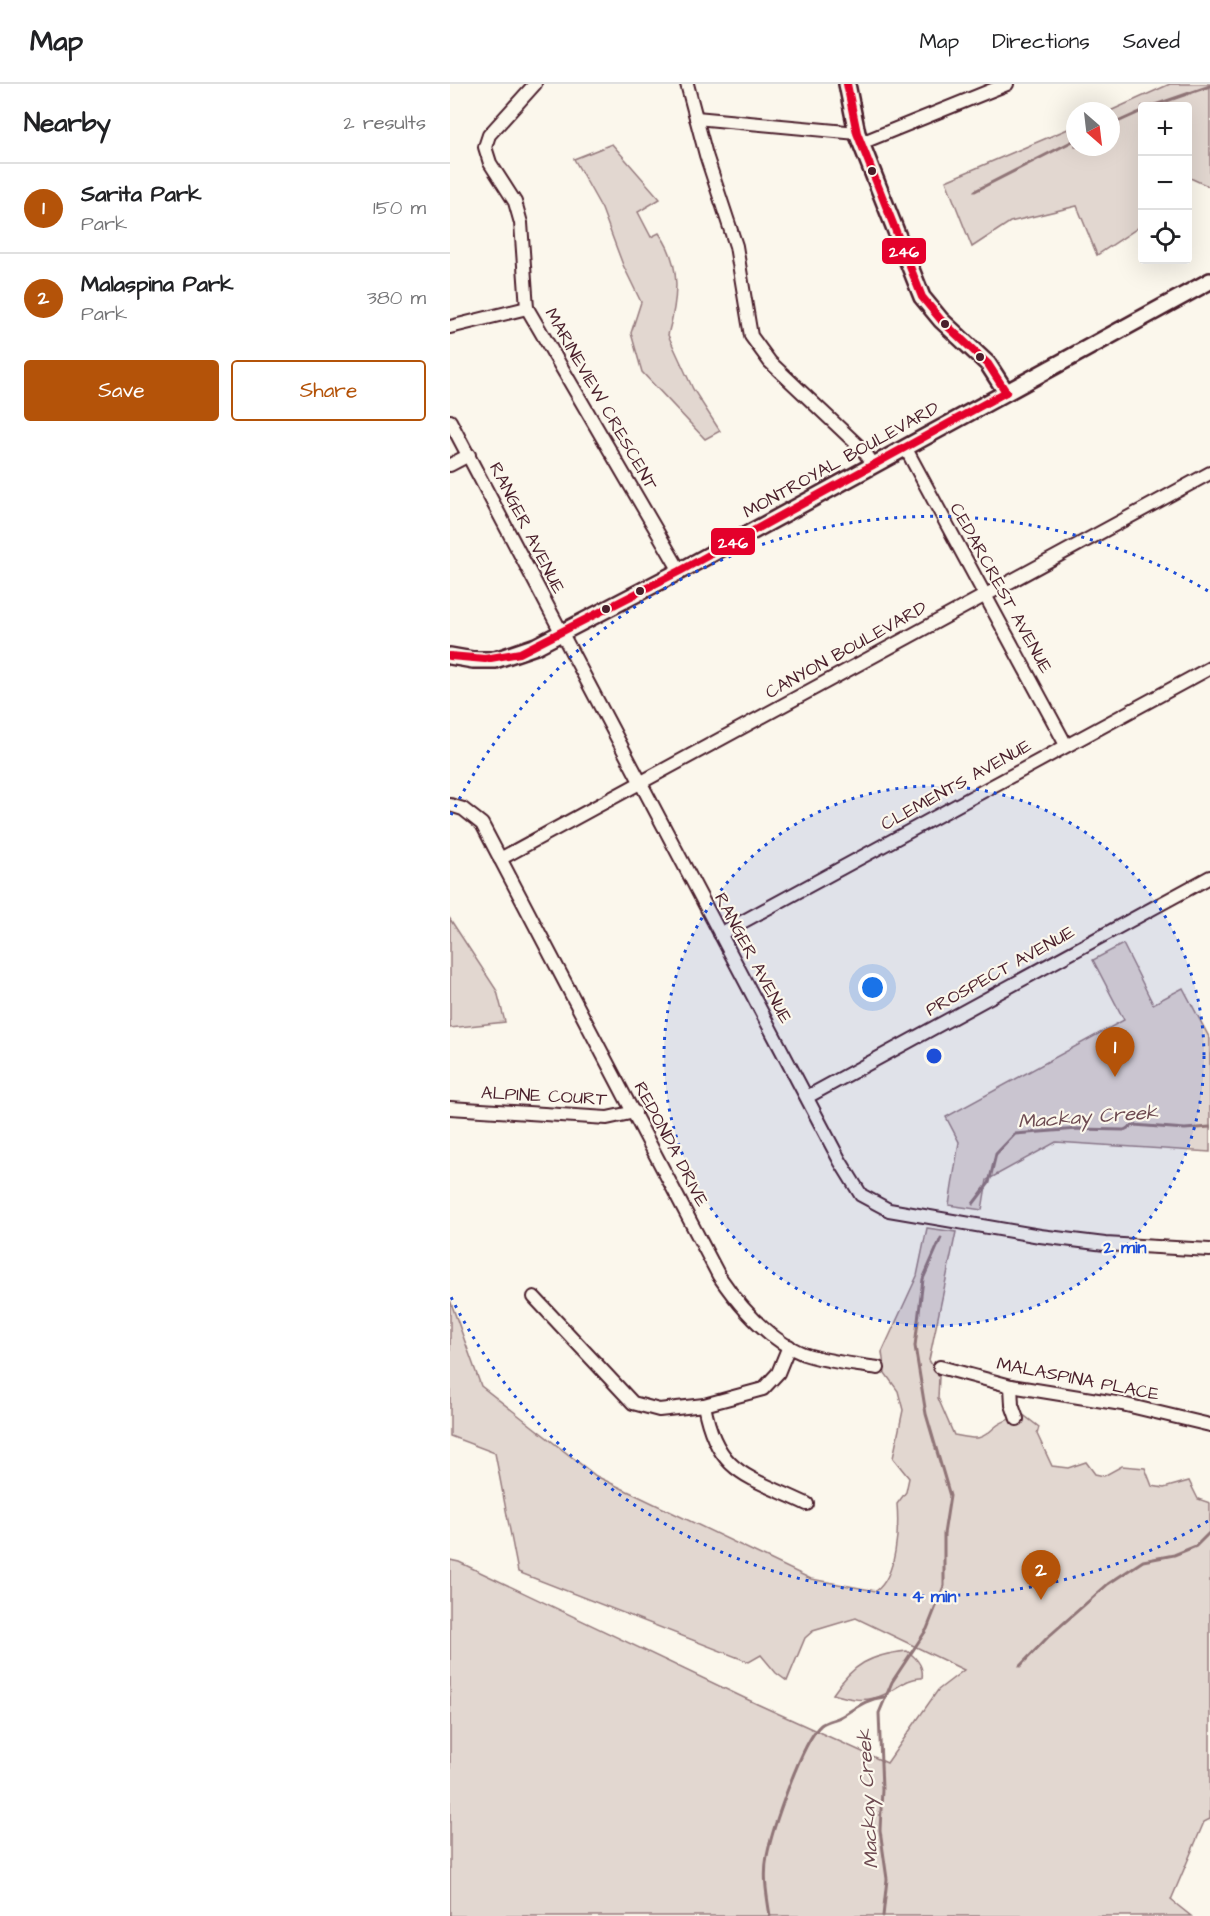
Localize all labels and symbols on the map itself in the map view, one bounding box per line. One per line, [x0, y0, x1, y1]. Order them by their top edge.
north arrow [1066, 102, 1120, 156]
unlabelled marker [866, 165, 878, 177]
line badge: 246 [881, 237, 927, 265]
text: 246 [888, 241, 919, 263]
street label: MARINEVIEW CRESCENT [539, 303, 664, 495]
unlabelled marker [939, 318, 951, 330]
unlabelled marker [974, 351, 986, 363]
street label: MONTROYAL BOULEVARD [738, 395, 944, 524]
street label: RANGER AVENUE [483, 458, 571, 598]
street label: CEDARCREST AVENUE [944, 498, 1058, 678]
line badge: 246 [710, 527, 756, 556]
text: 246 [717, 532, 748, 554]
unlabelled marker [634, 585, 646, 597]
street label: CANYON BOULEVARD [761, 595, 932, 705]
unlabelled marker [600, 603, 612, 615]
street label: CLEMENTS AVENUE [876, 733, 1036, 837]
street label: RANGER AVENUE [708, 888, 798, 1028]
street label: PROSPECT AVENUE [921, 919, 1079, 1022]
your location [858, 973, 887, 1002]
pin: 1 [1096, 1028, 1134, 1077]
centre of rings [924, 1046, 944, 1066]
street label: REDONDA DRIVE [628, 1077, 715, 1211]
street label: ALPINE COURT [480, 1080, 608, 1112]
water label: Mackay Creek [1017, 1098, 1160, 1137]
text: 2 min [1102, 1235, 1147, 1260]
street label: MALASPINA PLACE [995, 1351, 1162, 1407]
pin: 2 [1022, 1550, 1060, 1600]
text: 4 min [911, 1584, 957, 1609]
water label: Mackay Creek [850, 1728, 887, 1870]

